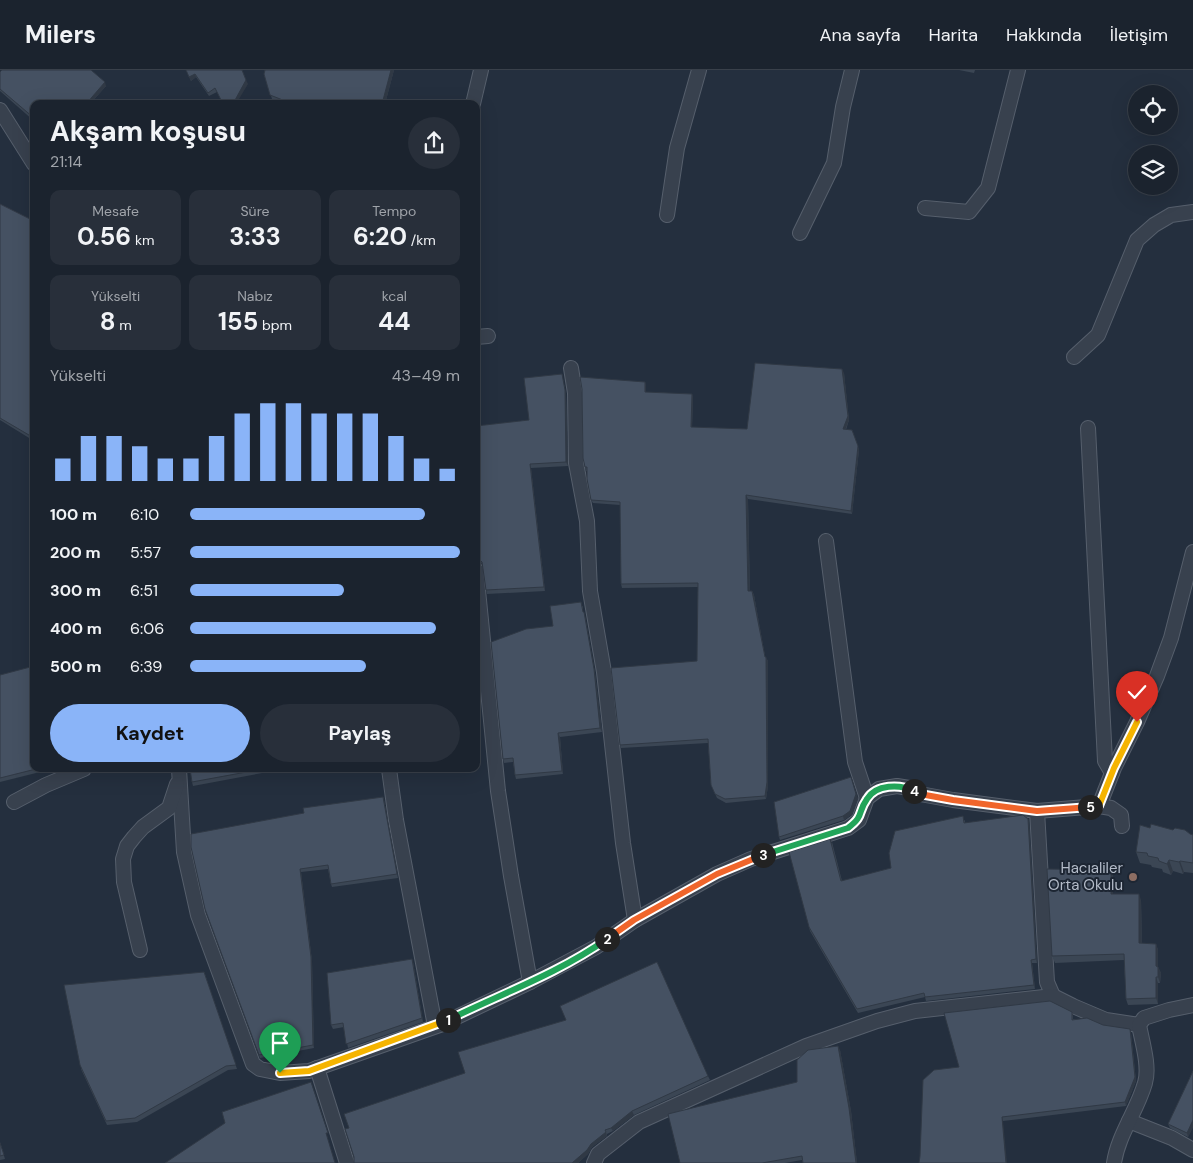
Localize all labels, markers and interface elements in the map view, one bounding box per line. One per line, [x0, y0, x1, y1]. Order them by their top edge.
text: Milers [25, 19, 96, 50]
text: Ana sayfa [820, 23, 900, 47]
text: Harita [928, 23, 978, 47]
text: Hakkında [1006, 23, 1082, 47]
text: İletişim [1110, 23, 1168, 47]
map controls [1128, 85, 1178, 195]
button: locate [1128, 85, 1178, 135]
text: Akşam koşusu [50, 113, 246, 150]
button: share [408, 117, 460, 169]
button: layers [1128, 145, 1178, 195]
text: 21:14 [50, 151, 82, 172]
text: Mesafe [92, 202, 139, 220]
text: Süre [240, 202, 270, 220]
text: Tempo [372, 202, 416, 220]
text: 0.56 [77, 220, 131, 253]
text: 3:33 [229, 220, 281, 253]
text: 6:20 [353, 220, 407, 253]
text: km [131, 231, 154, 249]
text: /km [407, 231, 436, 249]
text: Yükselti [91, 287, 140, 305]
text: Nabız [237, 287, 273, 305]
text: kcal [382, 287, 407, 305]
text: 8 [100, 305, 115, 338]
text: 155 [218, 305, 258, 338]
text: 44 [378, 305, 411, 338]
text: m [115, 316, 132, 334]
text: bpm [258, 316, 292, 334]
text: Yükselti [50, 365, 106, 386]
text: 43–49 m [392, 365, 460, 386]
text: 100 m [50, 504, 97, 525]
text: 6:10 [130, 504, 159, 525]
text: 200 m [50, 542, 101, 563]
text: 5:57 [130, 542, 161, 563]
text: 300 m [50, 580, 101, 601]
text: 6:51 [130, 580, 158, 601]
text: 400 m [50, 618, 102, 639]
text: 6:06 [130, 618, 164, 639]
text: 500 m [50, 656, 101, 677]
text: 6:39 [130, 656, 162, 677]
pin [1116, 671, 1158, 722]
icon: check [1123, 678, 1151, 706]
button: Kaydet [50, 704, 250, 762]
button: Paylaş [260, 704, 460, 762]
pin: 4 [902, 778, 926, 804]
text: 4 [910, 782, 919, 800]
pin: 5 [1078, 794, 1102, 820]
text: 5 [1086, 798, 1095, 816]
pin: 3 [750, 842, 776, 868]
text: 3 [759, 846, 768, 864]
place label: Hacıaliler Orta Okulu [1048, 858, 1123, 895]
marker: Hacıaliler Orta Okulu [1127, 871, 1139, 883]
pin: 2 [594, 926, 620, 952]
text: 2 [603, 930, 612, 948]
pin: 1 [436, 1008, 460, 1032]
text: 1 [446, 1011, 451, 1029]
pin [259, 1022, 301, 1073]
icon: arrive [266, 1029, 294, 1057]

